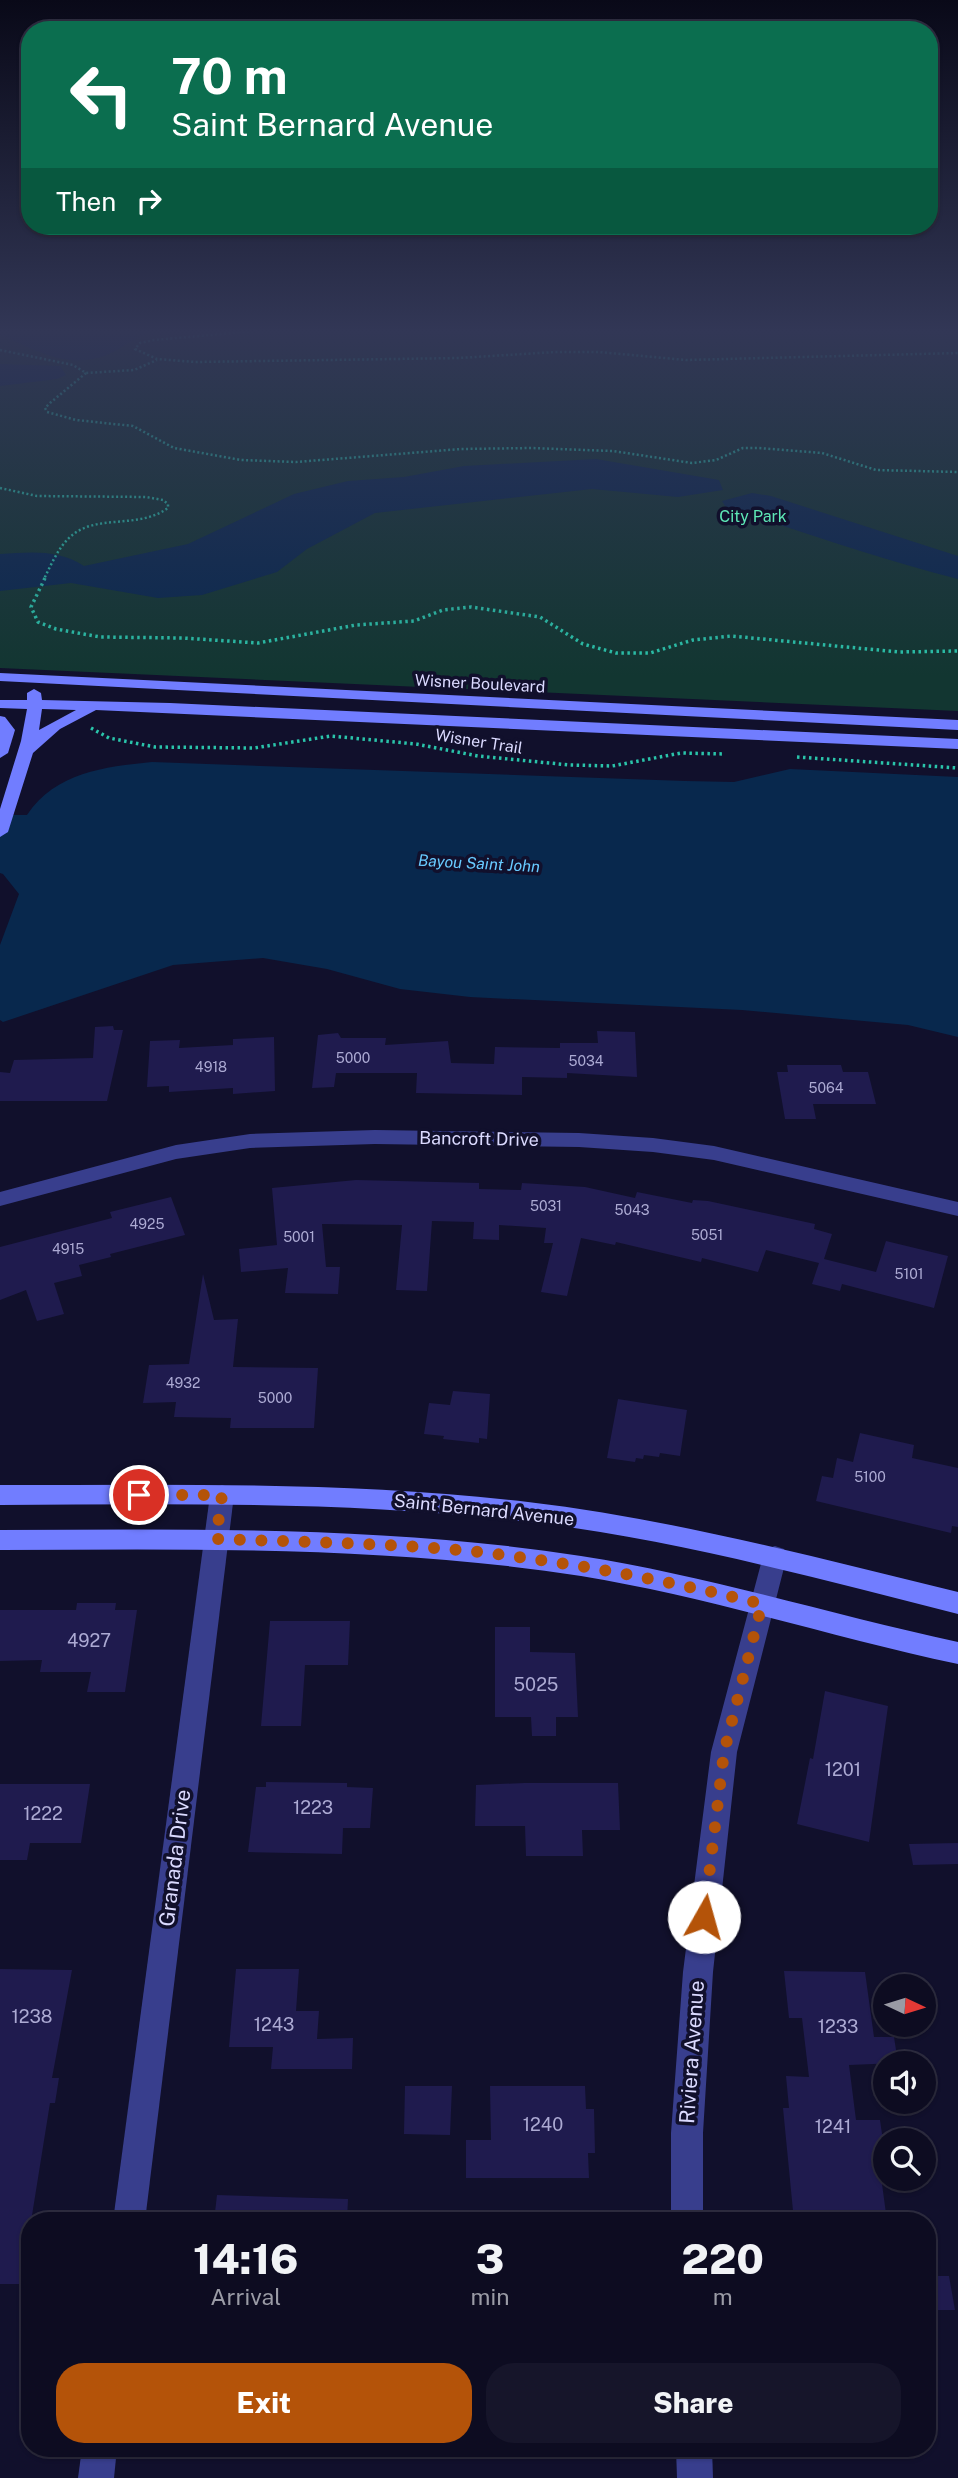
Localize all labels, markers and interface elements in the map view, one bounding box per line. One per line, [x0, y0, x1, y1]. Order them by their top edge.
text: 70 m [171, 47, 288, 105]
icon: left [56, 49, 147, 140]
text: Saint Bernard Avenue [171, 106, 494, 143]
icon: right [130, 182, 168, 220]
text: Then [56, 186, 116, 217]
park label: City Park [719, 507, 787, 526]
street label: Wisner Boulevard [414, 671, 546, 696]
street label: Wisner Trail [434, 725, 524, 758]
water label: Bayou Saint John [417, 851, 541, 876]
house number: 5000 [336, 1050, 370, 1066]
house number: 5034 [568, 1053, 604, 1069]
house number: 4918 [195, 1059, 227, 1075]
house number: 5064 [809, 1080, 844, 1096]
street label: Bancroft Drive [419, 1127, 539, 1150]
house number: 5031 [530, 1198, 562, 1214]
house number: 5043 [614, 1202, 650, 1218]
house number: 4925 [130, 1216, 164, 1232]
house number: 5051 [691, 1227, 723, 1243]
house number: 5001 [283, 1229, 315, 1245]
house number: 4915 [52, 1241, 84, 1257]
house number: 5101 [895, 1266, 923, 1282]
house number: 4932 [166, 1375, 200, 1391]
house number: 5000 [258, 1390, 292, 1406]
pin [109, 1465, 169, 1525]
house number: 5100 [854, 1469, 886, 1485]
icon: arrive [120, 1476, 158, 1514]
street label: Saint Bernard Avenue [393, 1490, 575, 1529]
house number: 4927 [67, 1630, 111, 1651]
house number: 5025 [514, 1674, 558, 1695]
house number: 1201 [825, 1759, 861, 1780]
street label: Granada Drive [154, 1788, 195, 1928]
house number: 1223 [293, 1797, 333, 1818]
house number: 1222 [23, 1803, 63, 1824]
position arrow [667, 1880, 741, 1954]
north arrow [873, 1974, 936, 2037]
map controls [873, 1974, 936, 2191]
street label: Riviera Avenue [674, 1979, 709, 2124]
house number: 1238 [12, 2006, 52, 2027]
house number: 1243 [254, 2014, 294, 2035]
house number: 1233 [818, 2016, 858, 2037]
button: sound [873, 2051, 936, 2114]
house number: 1240 [523, 2114, 563, 2135]
house number: 1241 [815, 2116, 851, 2137]
button: search [873, 2128, 936, 2191]
text: 14:16 [193, 2234, 299, 2283]
text: 3 [476, 2234, 504, 2283]
text: 220 [682, 2234, 764, 2283]
text: Arrival [210, 2283, 281, 2310]
text: min [471, 2283, 510, 2310]
text: m [713, 2283, 733, 2310]
button: Exit [56, 2363, 472, 2443]
button: Share [486, 2363, 901, 2443]

